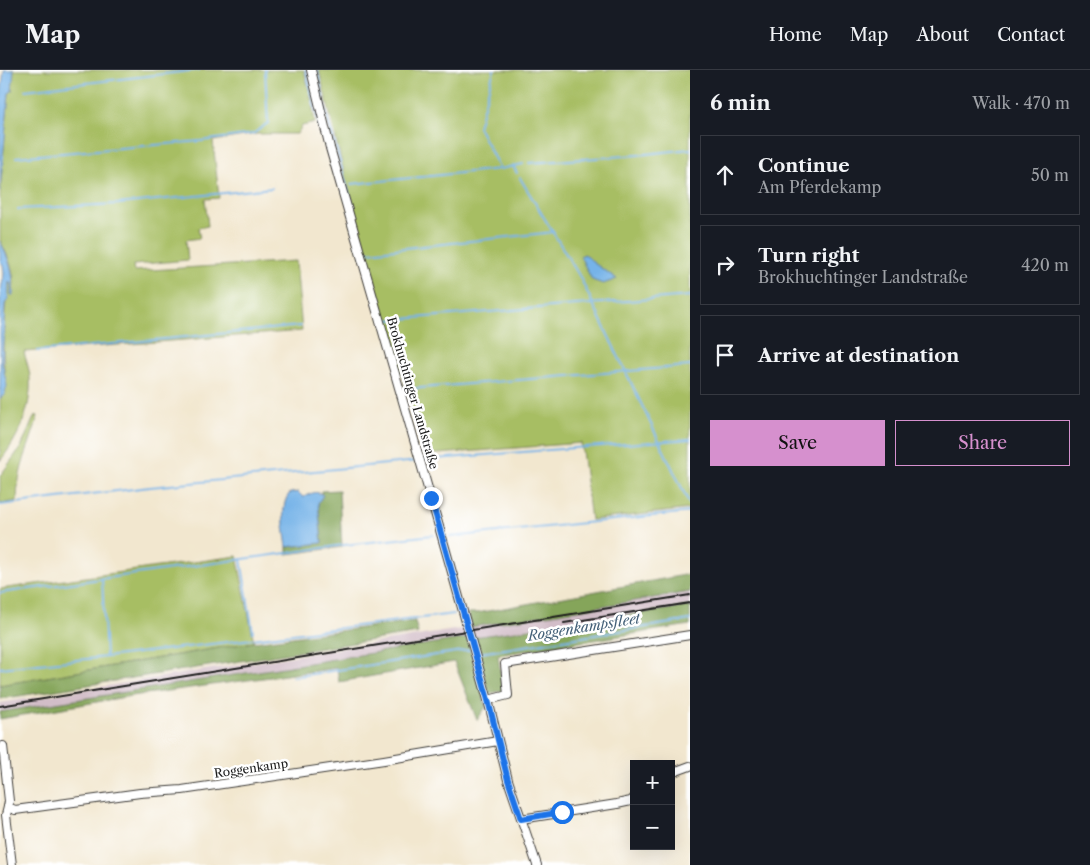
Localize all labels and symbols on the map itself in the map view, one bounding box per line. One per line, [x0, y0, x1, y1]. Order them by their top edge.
street label: Brokhuchtinger Landstraße [384, 315, 442, 471]
route end [420, 487, 443, 510]
water label: Roggenkampsfleet [526, 609, 642, 645]
street label: Roggenkamp [213, 755, 289, 781]
route start [551, 801, 574, 824]

